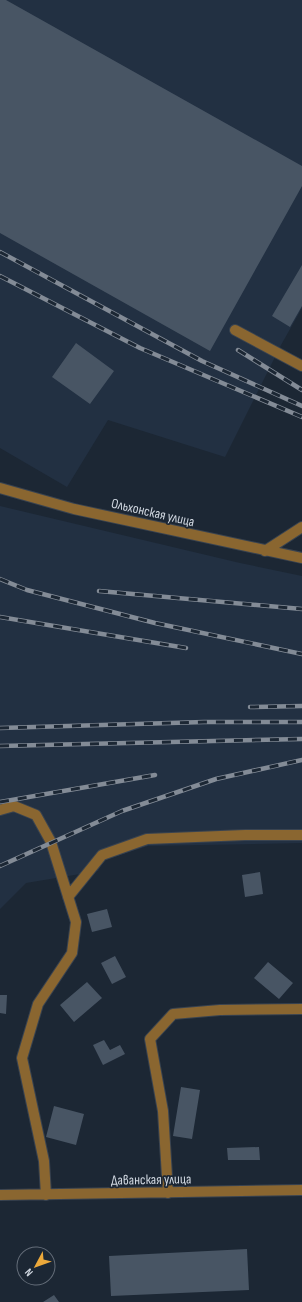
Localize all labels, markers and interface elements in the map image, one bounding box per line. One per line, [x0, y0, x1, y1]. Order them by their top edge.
street label: Ольхонская улица [110, 495, 196, 530]
street label: Даванская улица [111, 1170, 191, 1189]
north arrow [16, 1246, 56, 1286]
text: N [22, 1266, 36, 1279]

